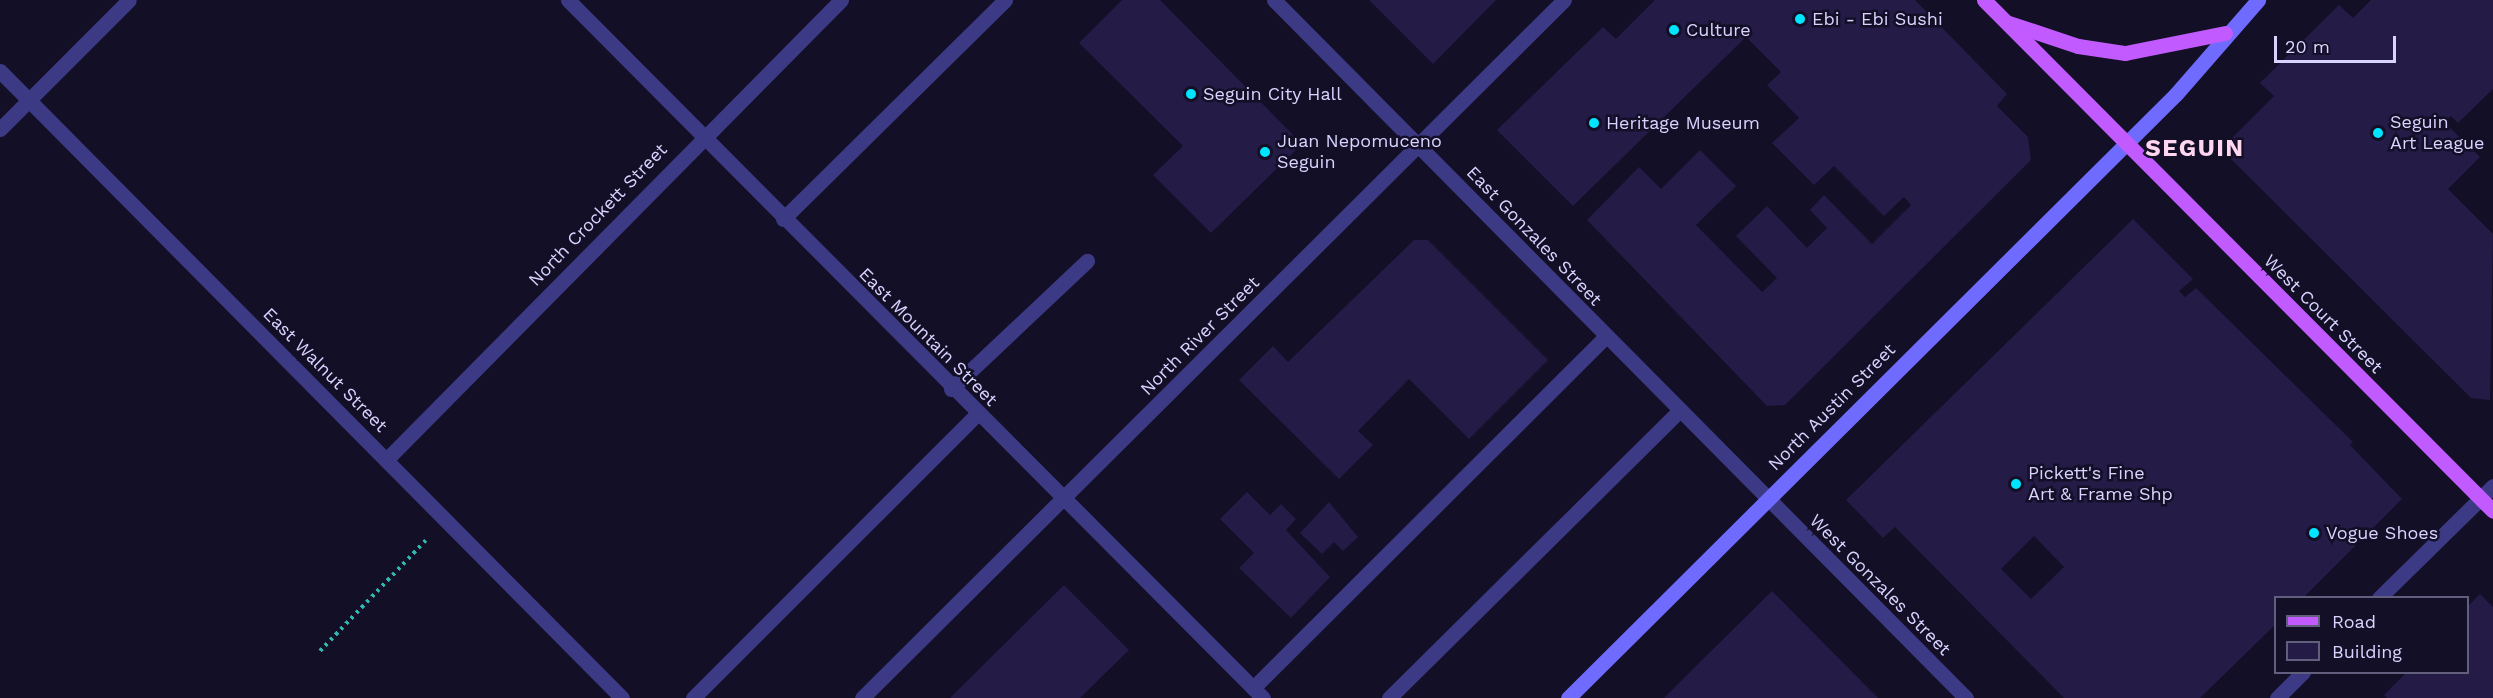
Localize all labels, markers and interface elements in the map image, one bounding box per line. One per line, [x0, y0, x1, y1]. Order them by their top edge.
place label: Ebi - Ebi Sushi [1812, 8, 1943, 30]
marker: Ebi - Ebi Sushi [1793, 12, 1807, 26]
place label: Culture [1686, 19, 1751, 41]
marker: Culture [1667, 23, 1681, 37]
scale bar [2277, 24, 2398, 62]
text: 20 m [2285, 36, 2330, 57]
place label: Seguin City Hall [1203, 83, 1342, 105]
marker: Seguin City Hall [1184, 87, 1198, 101]
place label: Heritage Museum [1606, 112, 1760, 134]
place label: Seguin Art League [2390, 112, 2484, 154]
marker: Heritage Museum [1587, 116, 1601, 130]
marker: Seguin Art League [2371, 126, 2385, 140]
place label: Juan Nepomuceno Seguin [1277, 131, 1442, 174]
district label: SEGUIN [2145, 135, 2245, 163]
street label: North Crockett Street [524, 139, 672, 291]
marker: Juan Nepomuceno Seguin [1258, 145, 1272, 159]
street label: East Gonzales Street [1462, 162, 1606, 310]
street label: West Court Street [2259, 250, 2387, 378]
street label: East Mountain Street [854, 263, 1002, 411]
street label: North River Street [1136, 272, 1264, 400]
street label: East Walnut Street [258, 303, 392, 437]
street label: North Austin Street [1764, 339, 1900, 475]
place label: Pickett's Fine Art & Frame Shp [2028, 463, 2173, 506]
marker: Pickett's Fine Art & Frame Shp [2009, 477, 2023, 491]
street label: West Gonzales Street [1805, 510, 1955, 660]
place label: Vogue Shoes [2326, 522, 2438, 544]
marker: Vogue Shoes [2307, 526, 2321, 540]
legend [2274, 596, 2469, 674]
text: Road [2332, 611, 2376, 632]
text: Building [2332, 641, 2402, 662]

